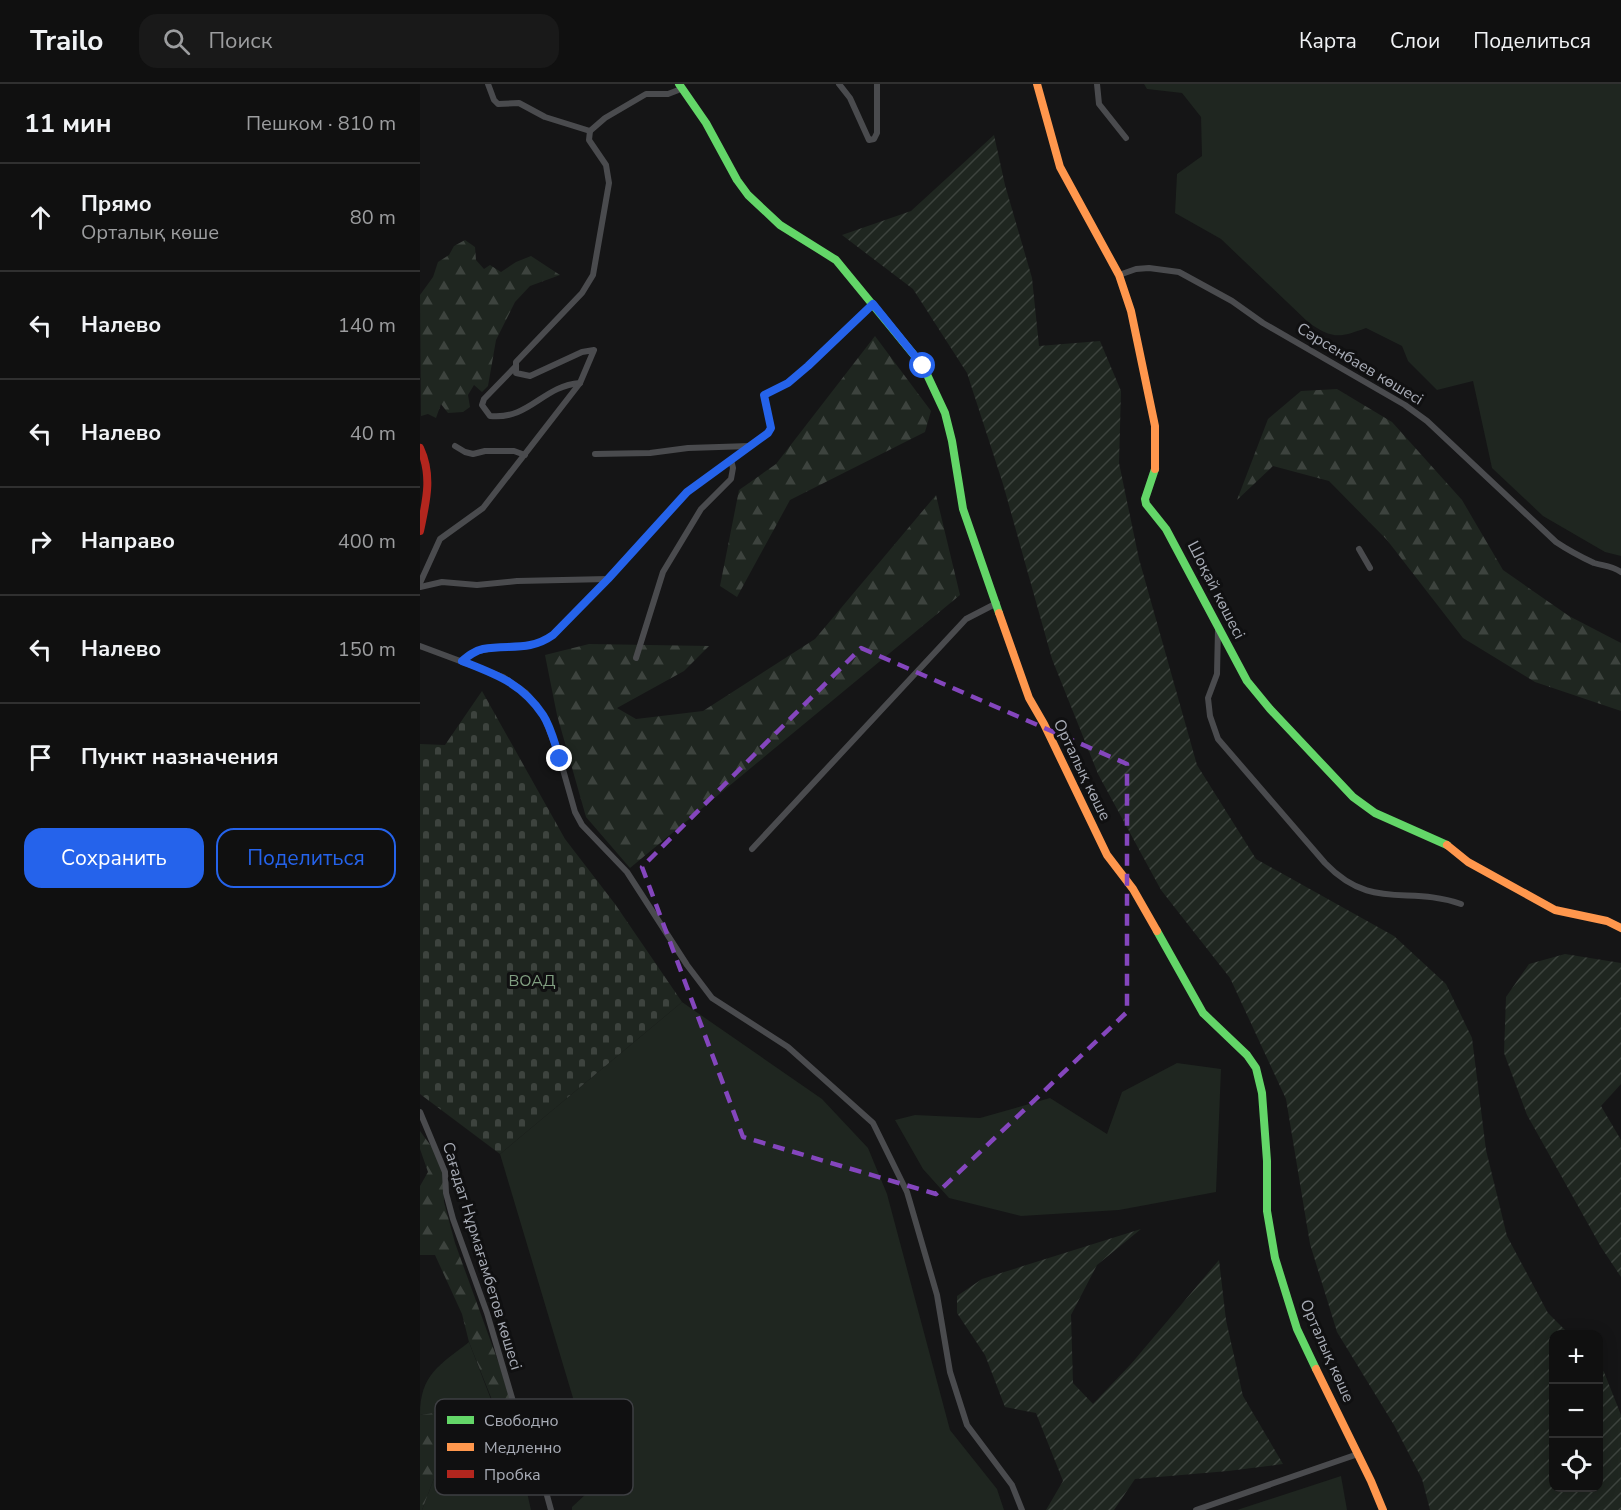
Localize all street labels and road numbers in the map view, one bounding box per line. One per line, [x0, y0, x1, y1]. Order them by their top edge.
street label: Сәрсенбаев көшесі [1293, 317, 1427, 411]
street label: Шоқай көшесі [1182, 537, 1250, 643]
street label: Орталық көше [1048, 716, 1116, 824]
street label: Сағадат Нұрмағамбетов көшесі [437, 1139, 527, 1373]
street label: Орталық көше [1294, 1296, 1360, 1406]

